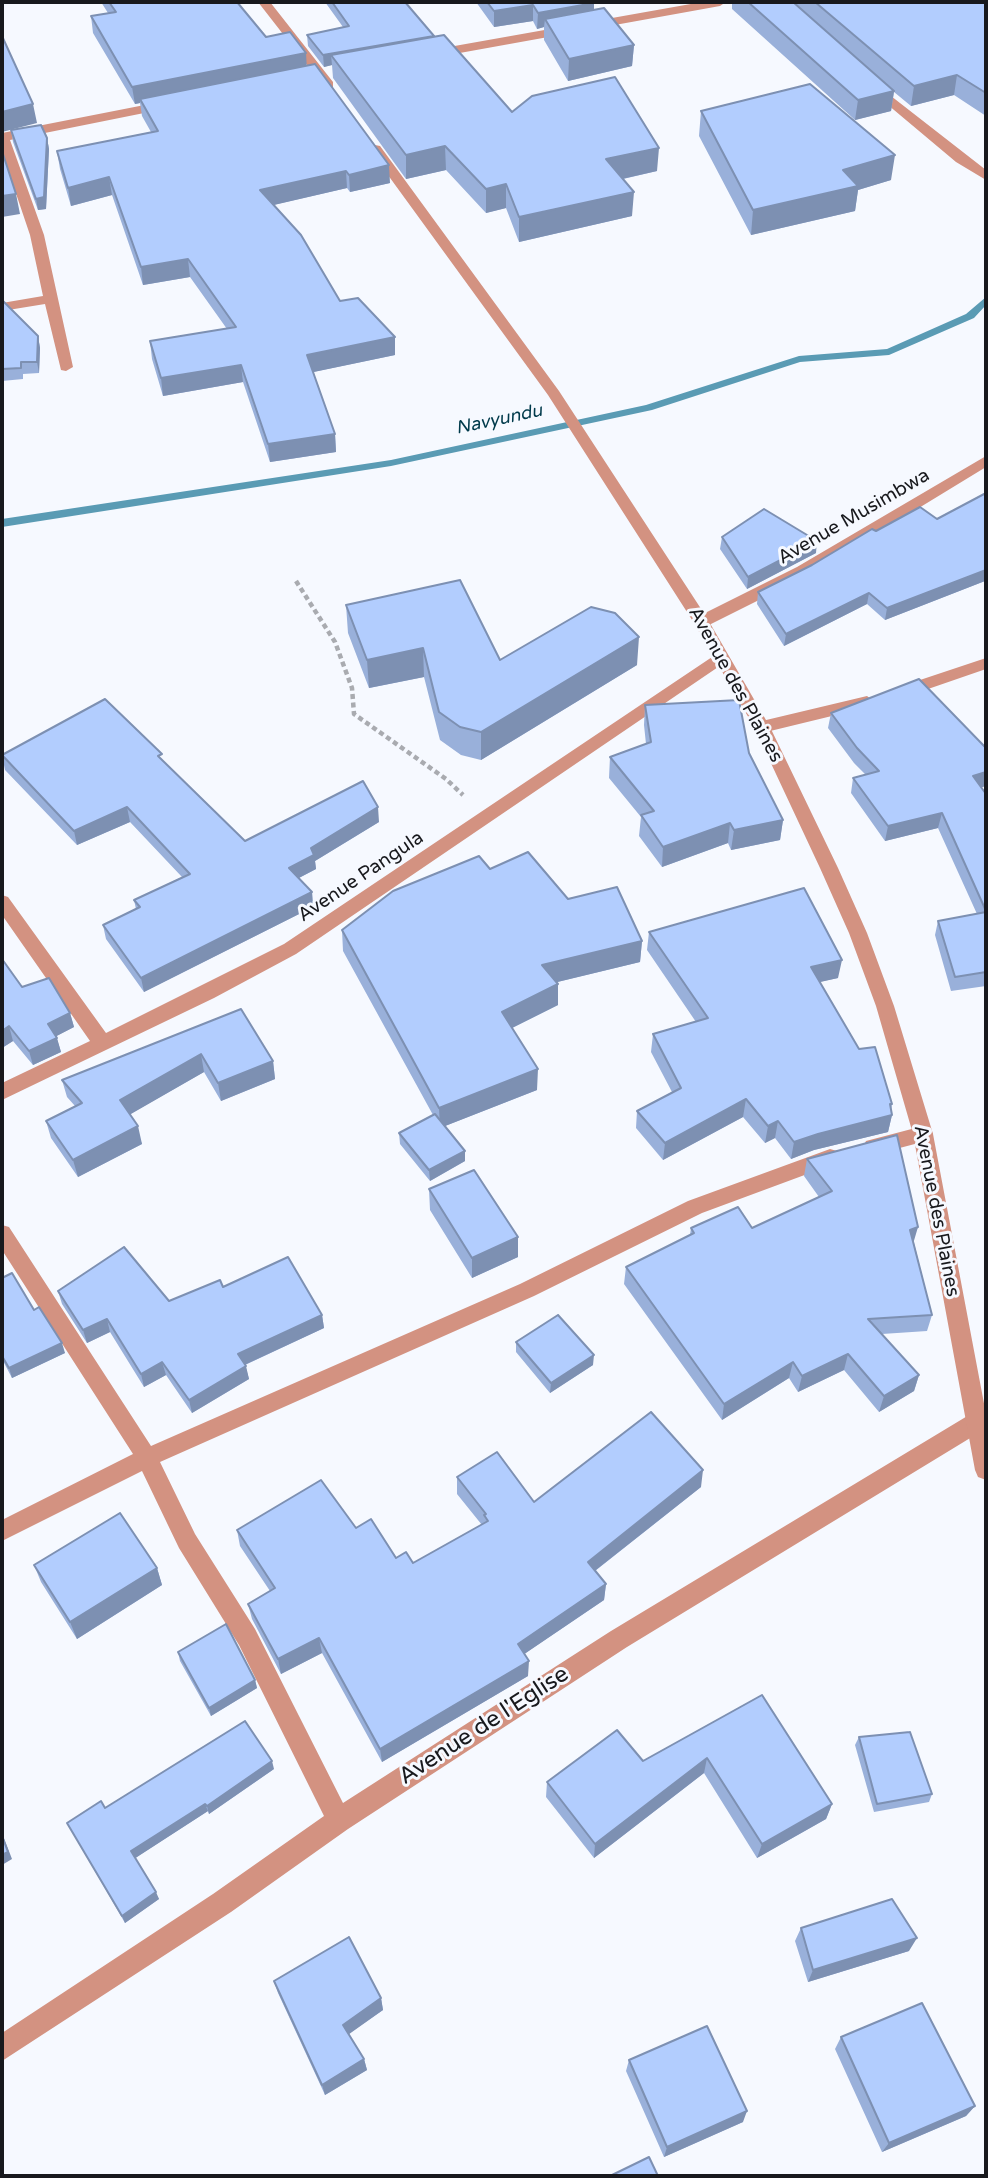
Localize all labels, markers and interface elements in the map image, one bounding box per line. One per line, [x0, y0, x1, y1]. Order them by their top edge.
water label: Navyundu [454, 400, 544, 440]
street label: Avenue Musimbwa [774, 464, 934, 570]
street label: Avenue des Plaines [683, 603, 787, 767]
street label: Avenue Pangula [294, 827, 428, 927]
street label: Avenue des Plaines [908, 1123, 964, 1299]
street label: Avenue de l'Eglise [394, 1661, 574, 1791]

